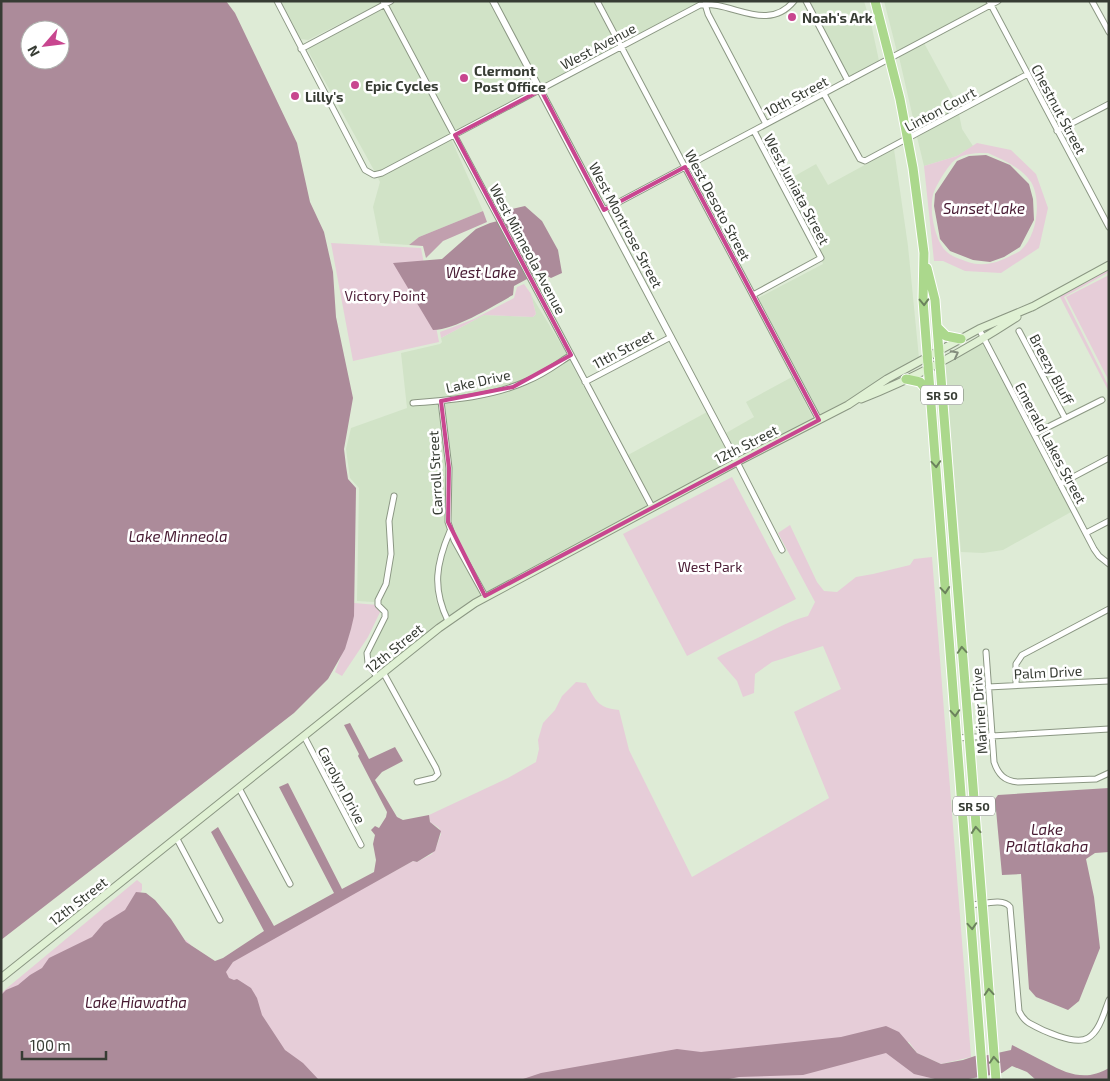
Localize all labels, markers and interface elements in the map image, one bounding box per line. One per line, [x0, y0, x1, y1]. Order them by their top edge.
place label: Noah's Ark [802, 9, 873, 26]
marker: Noah's Ark [786, 11, 798, 23]
street label: West Avenue [558, 19, 638, 73]
north arrow [20, 20, 70, 70]
text: N [23, 43, 43, 60]
street label: Chestnut Street [1028, 61, 1090, 157]
place label: Clermont Post Office [474, 62, 546, 95]
marker: Clermont Post Office [458, 72, 470, 84]
street label: 10th Street [761, 72, 831, 120]
place label: Epic Cycles [365, 77, 439, 94]
marker: Epic Cycles [349, 79, 361, 91]
street label: Linton Court [901, 83, 979, 135]
place label: Lilly's [305, 88, 344, 105]
marker: Lilly's [289, 90, 301, 102]
street label: West Juniata Street [761, 131, 833, 247]
street label: West Desoto Street [682, 147, 754, 263]
street label: West Montrose Street [586, 159, 666, 291]
street label: West Minneola Avenue [486, 181, 570, 317]
water label: Sunset Lake [943, 199, 1025, 217]
water label: West Lake [446, 263, 516, 281]
park label: Victory Point [344, 287, 426, 304]
one-way arrow [918, 298, 929, 306]
street label: 11th Street [590, 326, 656, 372]
street label: Breezy Bluff [1026, 331, 1078, 408]
one-way arrow [949, 350, 958, 360]
street label: Lake Drive [444, 366, 512, 396]
street label: Emerald Lakes Street [1012, 380, 1090, 506]
road number: SR 50 [921, 386, 963, 404]
street label: 12th Street [711, 421, 781, 467]
street label: Carroll Street [424, 430, 446, 516]
one-way arrow [930, 460, 941, 468]
water label: Lake Minneola [128, 527, 228, 545]
park label: West Park [678, 558, 742, 575]
one-way arrow [940, 586, 951, 594]
street label: 12th Street [362, 620, 426, 676]
one-way arrow [957, 646, 968, 654]
street label: Palm Drive [1013, 662, 1083, 682]
street label: Mariner Drive [968, 667, 990, 755]
one-way arrow [949, 709, 960, 717]
street label: Carolyn Drive [315, 744, 369, 826]
road number: SR 50 [953, 796, 995, 816]
water label: Lake Palatlakaha [1006, 820, 1088, 855]
one-way arrow [971, 825, 982, 833]
street label: 12th Street [46, 873, 110, 929]
one-way arrow [966, 923, 977, 931]
one-way arrow [984, 987, 995, 995]
water label: Lake Hiawatha [85, 993, 187, 1011]
scale bar [22, 1028, 106, 1060]
text: 100 m [30, 1036, 71, 1054]
one-way arrow [989, 1055, 1000, 1063]

